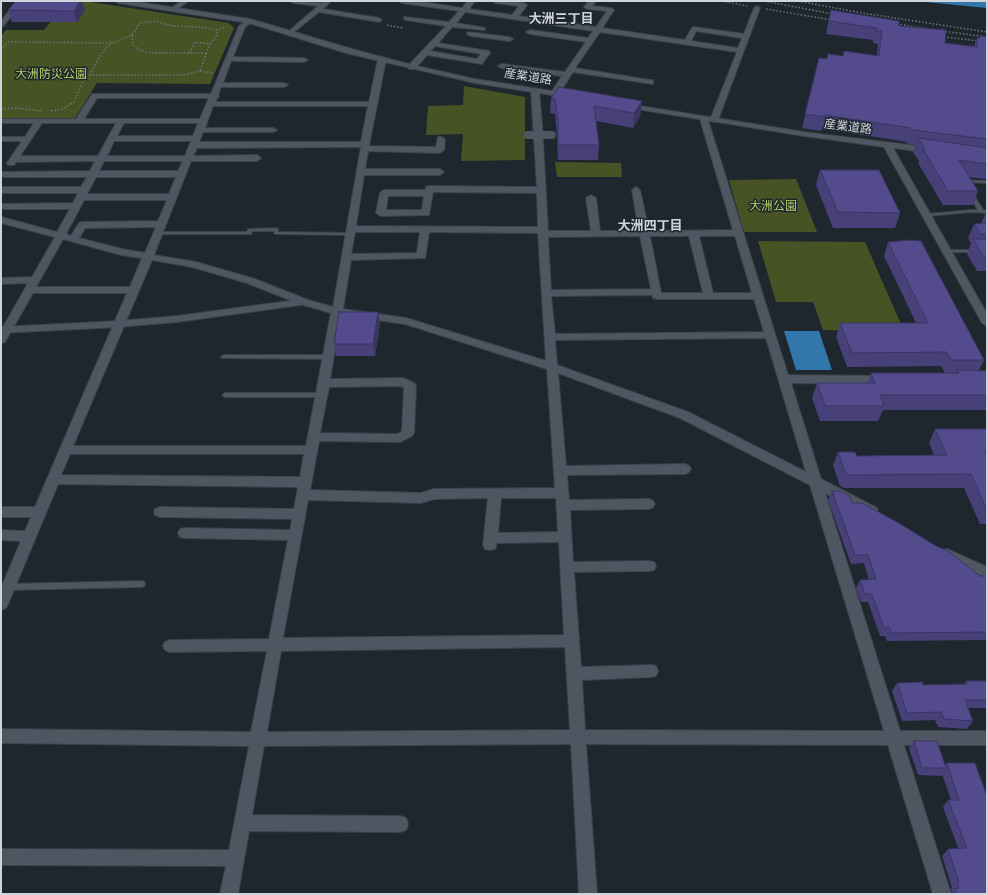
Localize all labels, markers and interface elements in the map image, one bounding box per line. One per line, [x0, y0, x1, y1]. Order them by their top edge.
district label: 大洲三丁目 [529, 11, 593, 27]
street label: 産業道路 [503, 66, 553, 88]
park label: 大洲防災公園 [15, 67, 87, 81]
street label: 産業道路 [823, 117, 873, 137]
park label: 大洲公園 [749, 199, 797, 213]
district label: 大洲四丁目 [618, 218, 682, 234]

